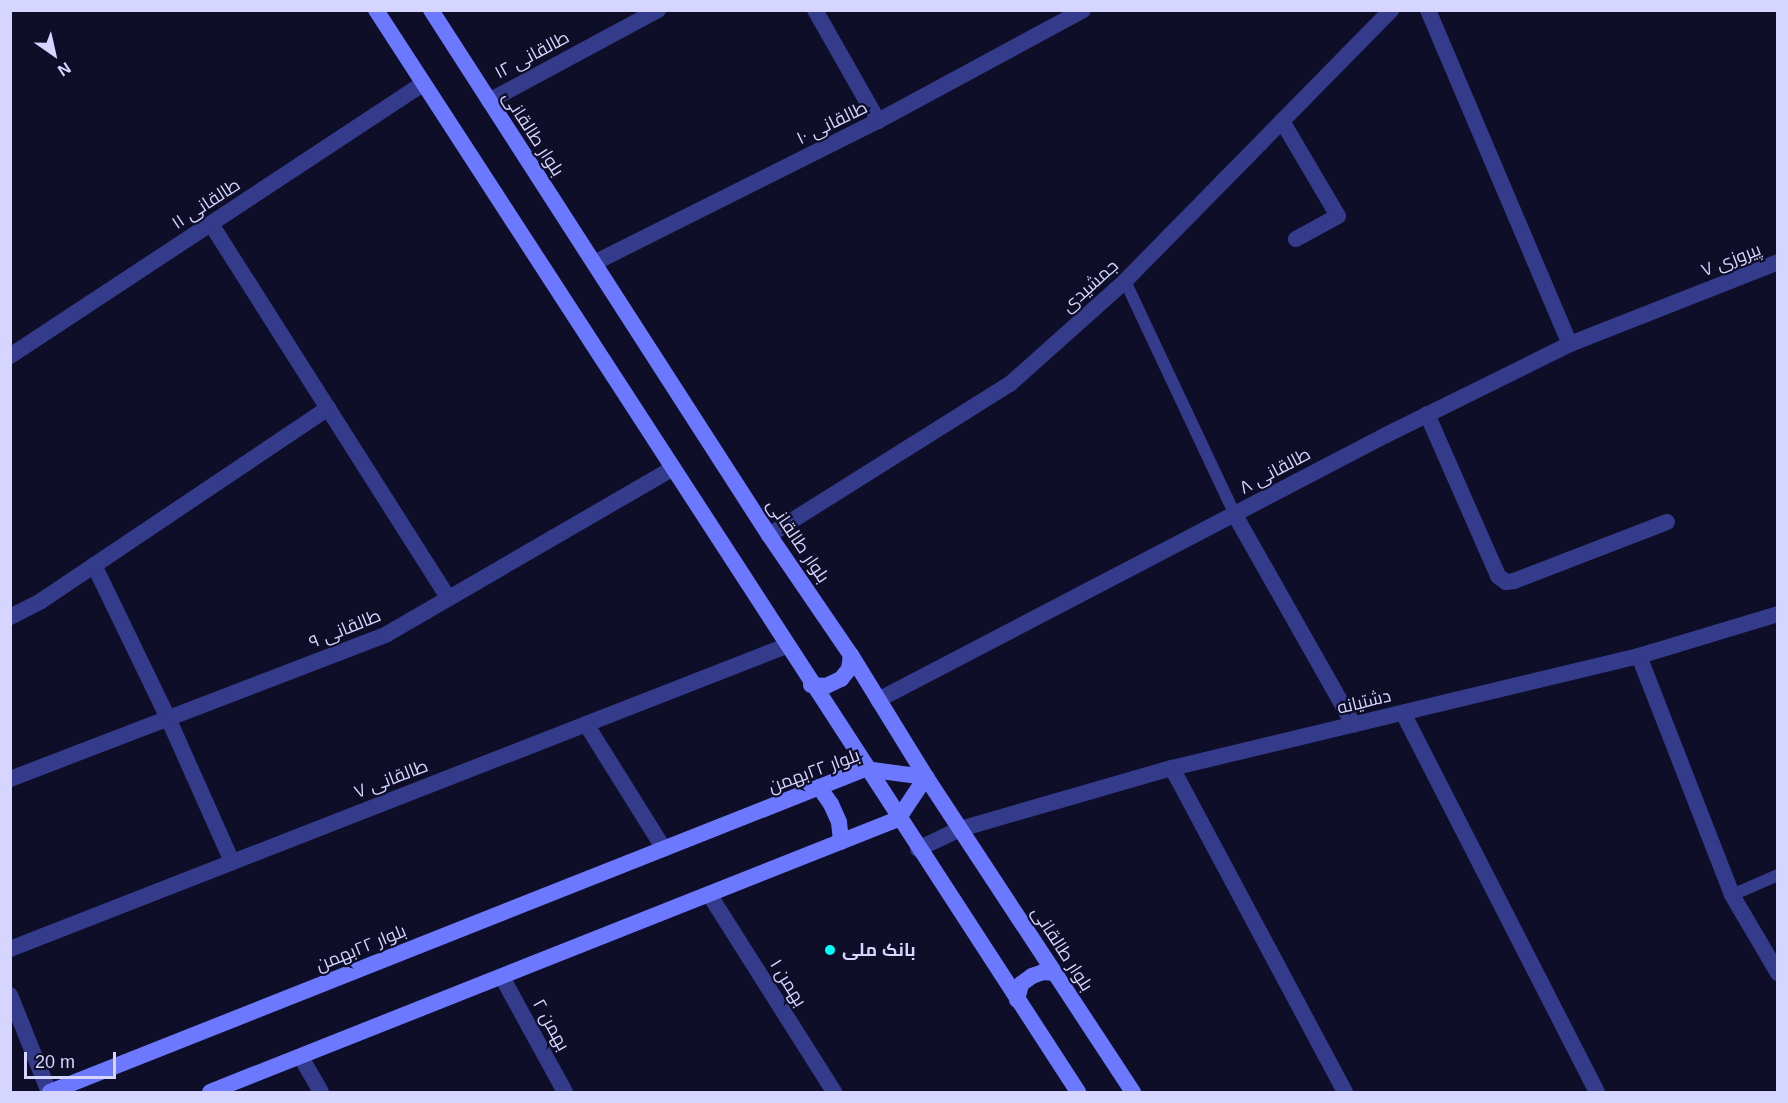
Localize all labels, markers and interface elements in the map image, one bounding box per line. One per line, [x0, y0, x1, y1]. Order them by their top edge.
north arrow [24, 24, 84, 84]
street label: طالقانی ۱۲ [491, 26, 573, 84]
text: N [55, 59, 74, 80]
street label: بلوار طالقانی [498, 88, 568, 180]
street label: طالقانی ۱۰ [793, 97, 871, 149]
street label: طالقانی ۱۱ [168, 174, 244, 234]
street label: پیروزی ۷ [1698, 239, 1764, 281]
street label: جمشیدی [1057, 255, 1123, 317]
street label: طالقانی ۸ [1236, 443, 1314, 499]
street label: بلوار طالقانی [762, 495, 834, 587]
street label: طالقانی ۹ [306, 605, 384, 653]
street label: دشتیانه [1335, 685, 1393, 719]
street label: بلوار ۲۲بهمن [765, 744, 863, 798]
street label: طالقانی ۷ [351, 755, 431, 803]
street label: بلوار طالقانی [1027, 903, 1097, 995]
street label: بلوار ۲۲بهمن [313, 920, 409, 976]
place label: بانک ملی [842, 939, 916, 961]
marker: بانک ملی [823, 943, 837, 957]
street label: بهمن ۱ [765, 955, 811, 1011]
street label: بهمن ۲ [528, 995, 574, 1055]
scale bar [27, 1040, 118, 1078]
text: 20 m [35, 1052, 75, 1072]

